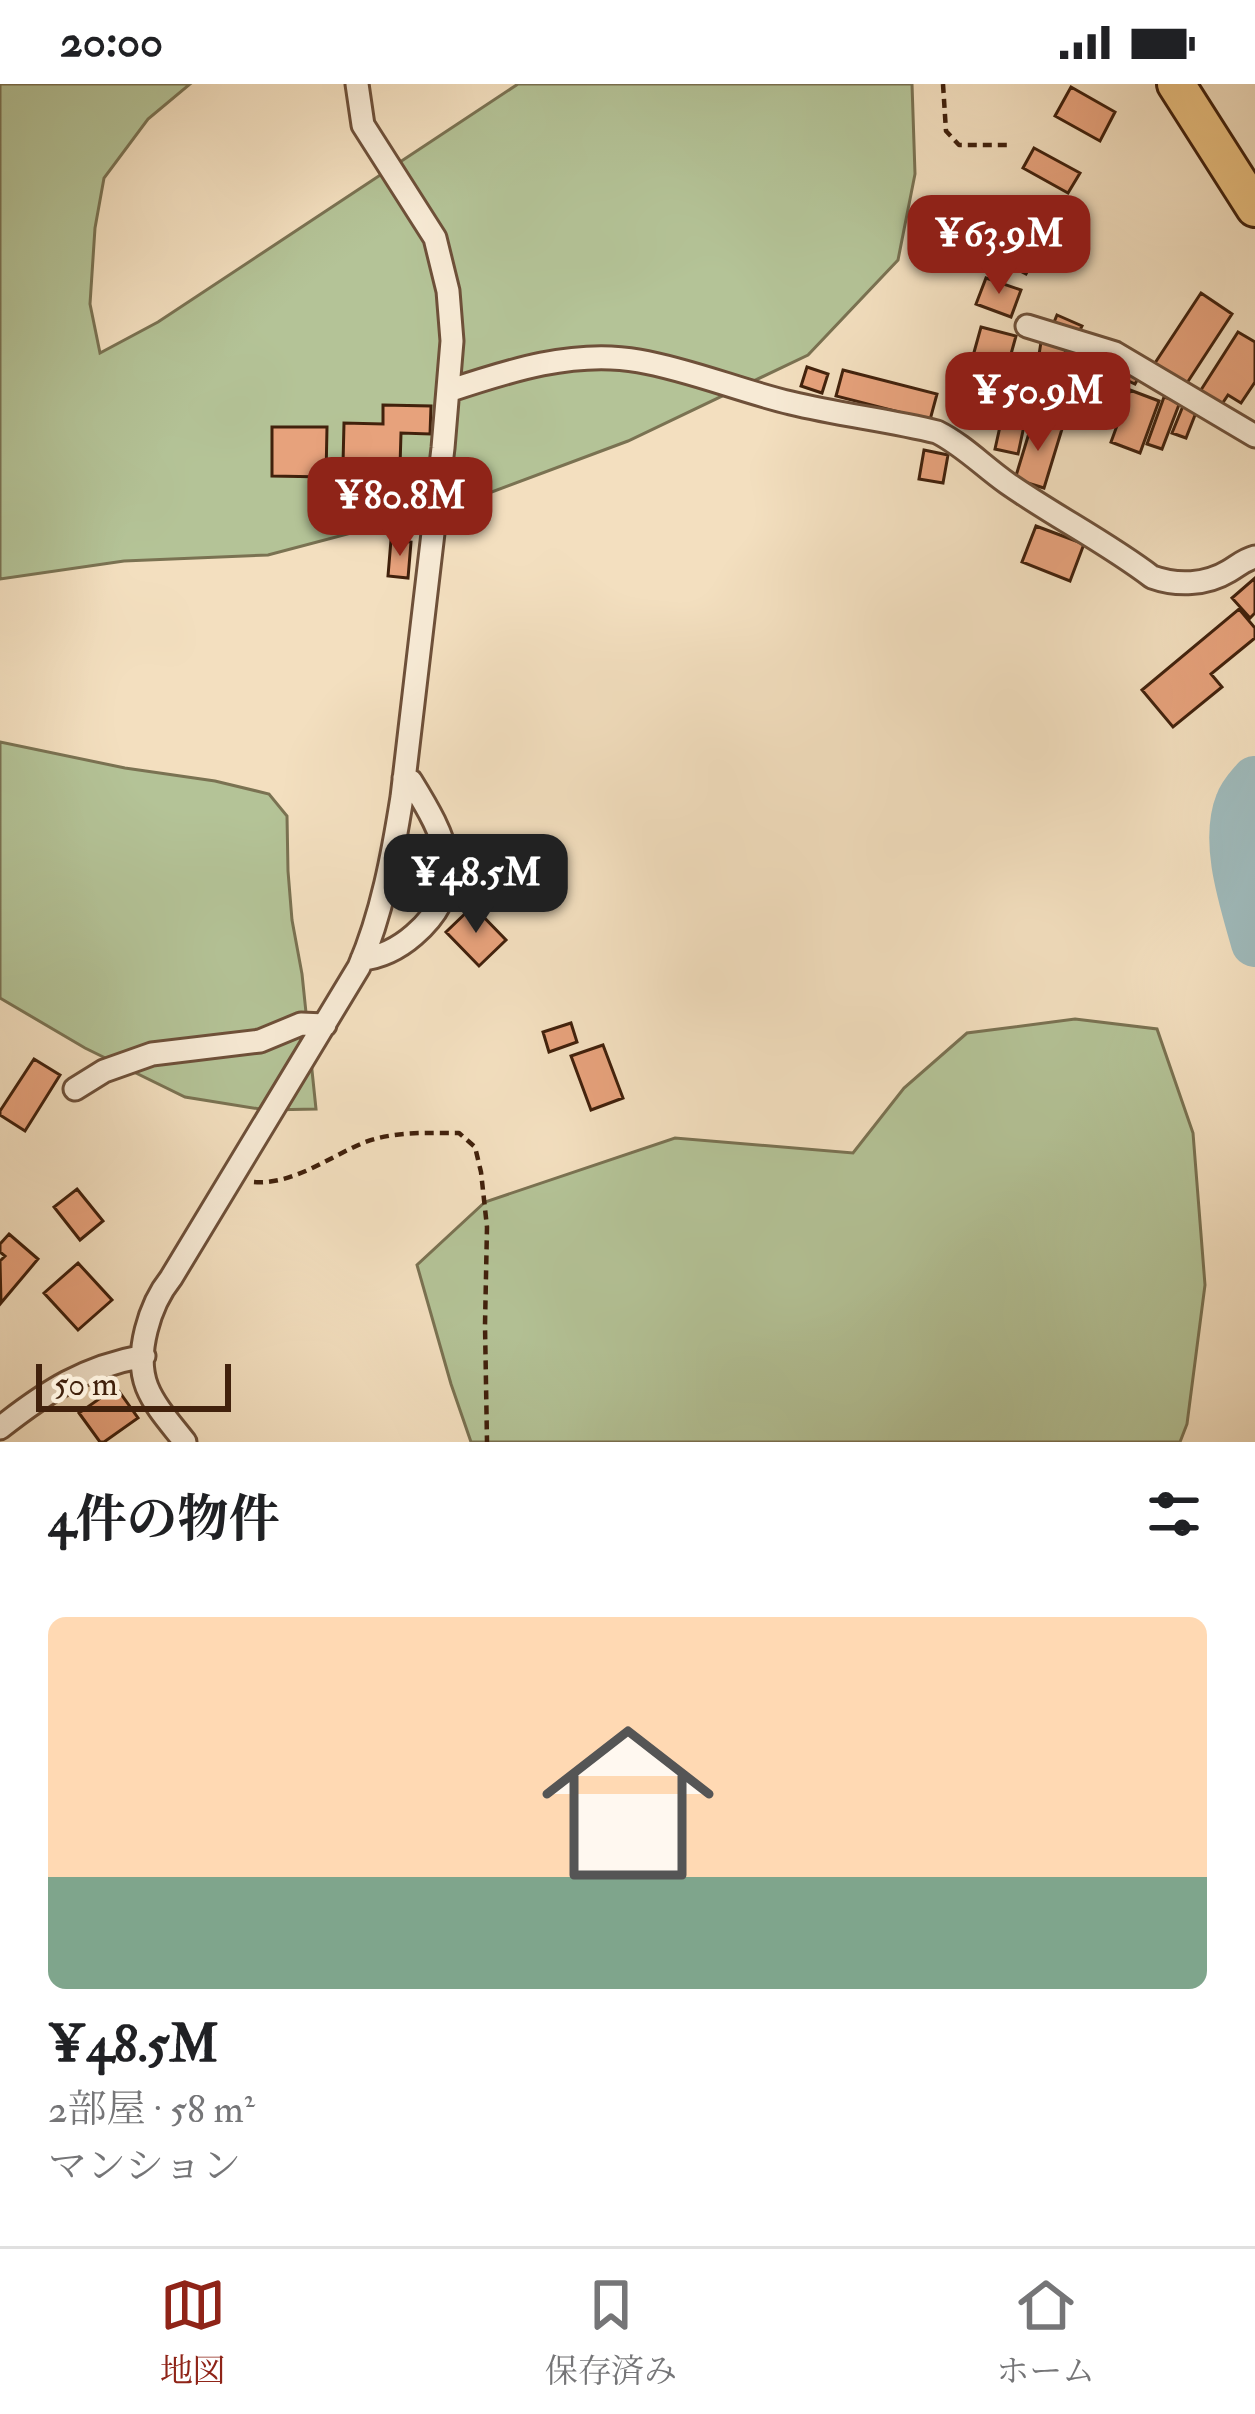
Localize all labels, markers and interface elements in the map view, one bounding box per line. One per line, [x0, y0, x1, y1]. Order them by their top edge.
text: 20:00 [60, 14, 163, 70]
pin: ¥63.9M [901, 195, 1097, 297]
text: ¥63.9M [934, 209, 1064, 258]
pin: ¥50.9M [940, 352, 1136, 454]
text: ¥50.9M [972, 366, 1104, 415]
pin: ¥80.8M [302, 457, 498, 559]
text: ¥80.8M [334, 471, 466, 520]
pin: ¥48.5M [378, 834, 574, 936]
text: ¥48.5M [411, 848, 541, 897]
scale bar [36, 1358, 231, 1411]
text: 50 m [54, 1364, 118, 1405]
icon: filters [1141, 1481, 1207, 1547]
text: 4件の物件 [48, 1488, 280, 1552]
icon: home [520, 1695, 736, 1911]
text: ¥48.5M [48, 2013, 219, 2077]
text: 2部屋 · 58 m² [48, 2085, 255, 2134]
text: マンション [48, 2142, 241, 2191]
tab: 地図 [160, 2272, 226, 2392]
tab: 保存済み [545, 2272, 677, 2392]
tab: ホーム [996, 2272, 1095, 2392]

